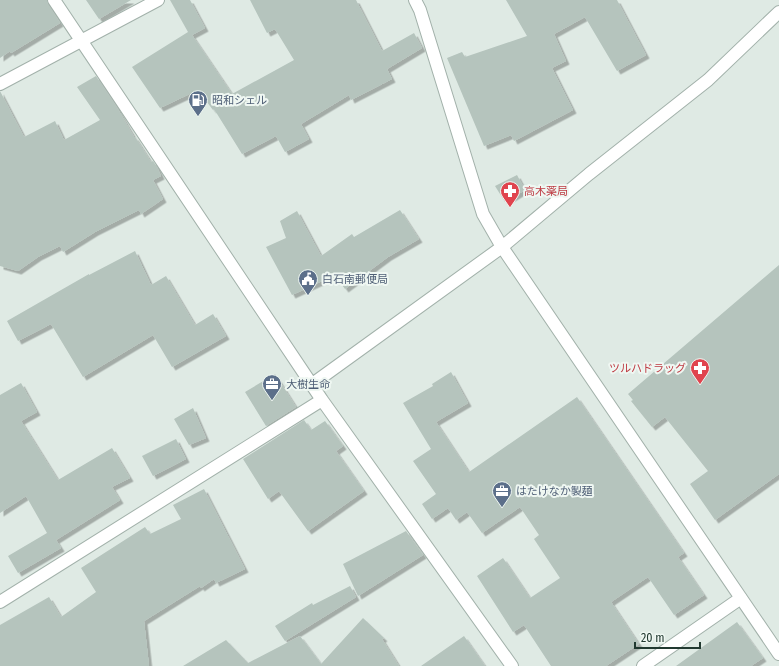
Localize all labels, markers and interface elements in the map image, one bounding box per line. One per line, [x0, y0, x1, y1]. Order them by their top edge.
fuel station icon: 昭和シェル [187, 89, 209, 117]
place label: 昭和シェル [212, 94, 267, 107]
pharmacy icon: 高木薬局 [499, 180, 521, 208]
place label: 高木薬局 [524, 185, 568, 198]
public building icon: 白石南郵便局 [297, 268, 319, 296]
place label: 白石南郵便局 [322, 273, 388, 286]
pharmacy icon: ツルハドラッグ [689, 357, 711, 385]
place label: ツルハドラッグ [609, 362, 686, 375]
office icon: 大樹生命 [261, 373, 283, 401]
place label: 大樹生命 [286, 378, 330, 391]
office icon: はたけなか製麺 [491, 480, 513, 508]
place label: はたけなか製麺 [516, 485, 593, 498]
scale bar [635, 624, 700, 650]
text: 20 m [641, 631, 665, 645]

